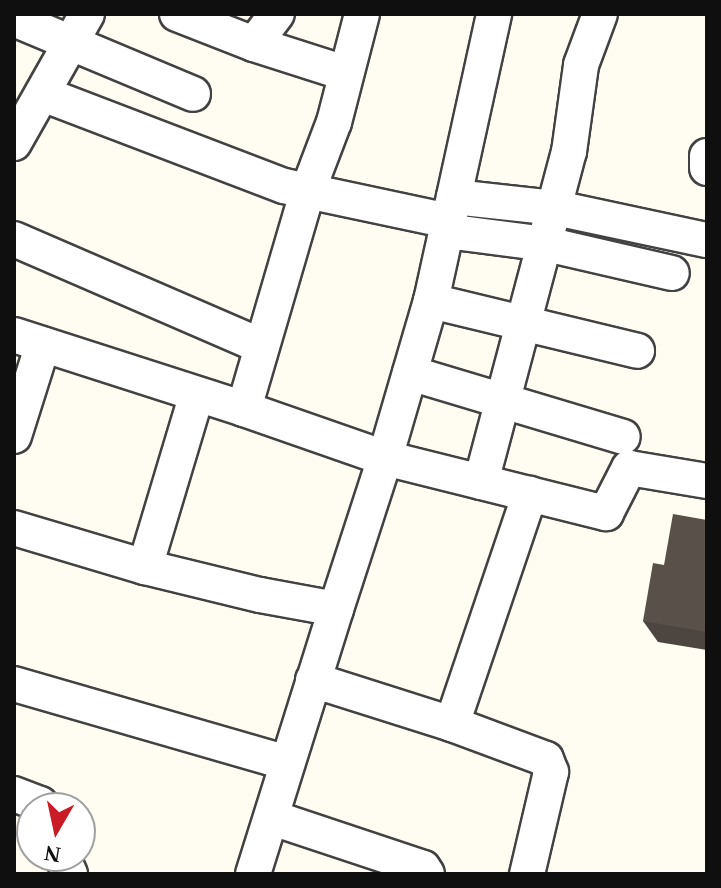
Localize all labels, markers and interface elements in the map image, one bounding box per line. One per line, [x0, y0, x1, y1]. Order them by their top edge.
north arrow [16, 792, 96, 872]
text: N [43, 841, 62, 868]

